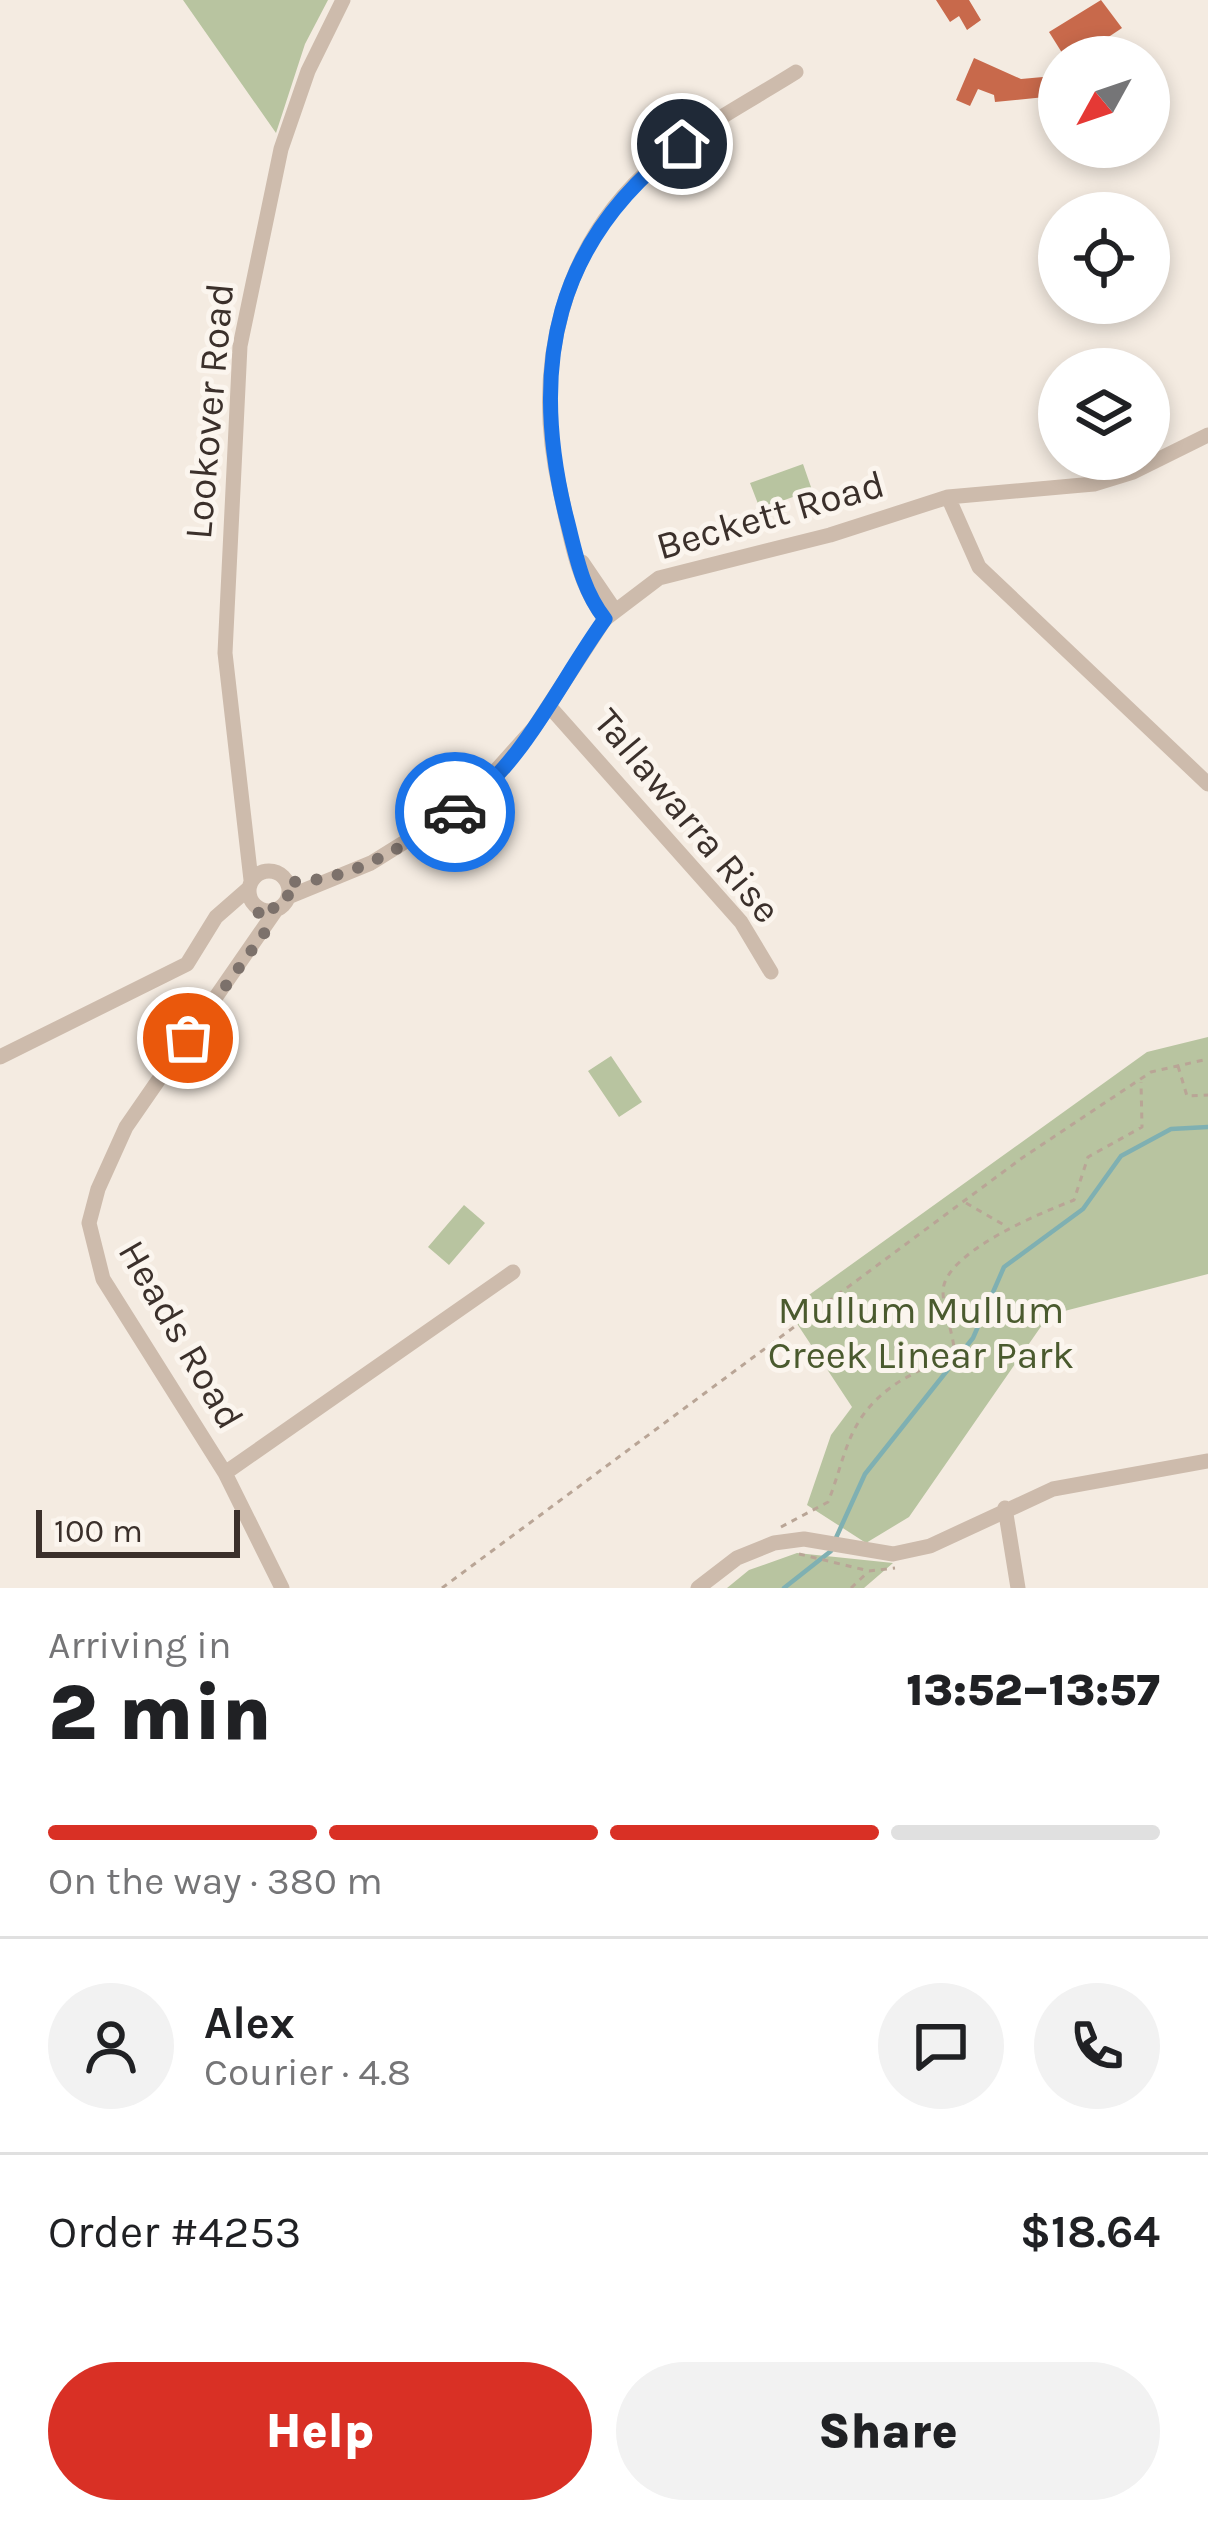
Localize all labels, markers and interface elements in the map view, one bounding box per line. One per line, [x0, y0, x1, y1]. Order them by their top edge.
north arrow [1038, 36, 1170, 168]
map controls [1038, 36, 1170, 480]
pin [631, 93, 733, 195]
icon: home [649, 111, 715, 177]
button: locate [1038, 192, 1170, 324]
street label: Lookover Road [175, 281, 243, 541]
button: layers [1038, 348, 1170, 480]
street label: Beckett Road [651, 460, 889, 569]
street label: Tallawarra Rise [584, 699, 790, 932]
courier [395, 752, 515, 872]
icon: car [422, 779, 488, 845]
pin [137, 987, 239, 1089]
icon: bag [155, 1005, 221, 1071]
street label: Heads Road [109, 1232, 254, 1437]
park label: Mullum Mullum Creek Linear Park [768, 1287, 1074, 1378]
scale bar [36, 1504, 240, 1557]
text: 100 m [54, 1512, 143, 1550]
text: Arriving in [48, 1622, 231, 1668]
text: 13:52–13:57 [906, 1664, 1160, 1716]
text: 2 min [48, 1667, 272, 1759]
text: On the way · 380 m [48, 1858, 383, 1904]
button: person [48, 1983, 174, 2109]
button: chat [878, 1983, 1004, 2109]
button: phone [1034, 1983, 1160, 2109]
text: Alex [204, 1997, 295, 2049]
text: Courier · 4.8 [204, 2049, 411, 2095]
text: Order #4253 [48, 2206, 301, 2258]
text: $18.64 [1020, 2206, 1160, 2258]
button: Help [48, 2362, 592, 2500]
button: Share [616, 2362, 1160, 2500]

